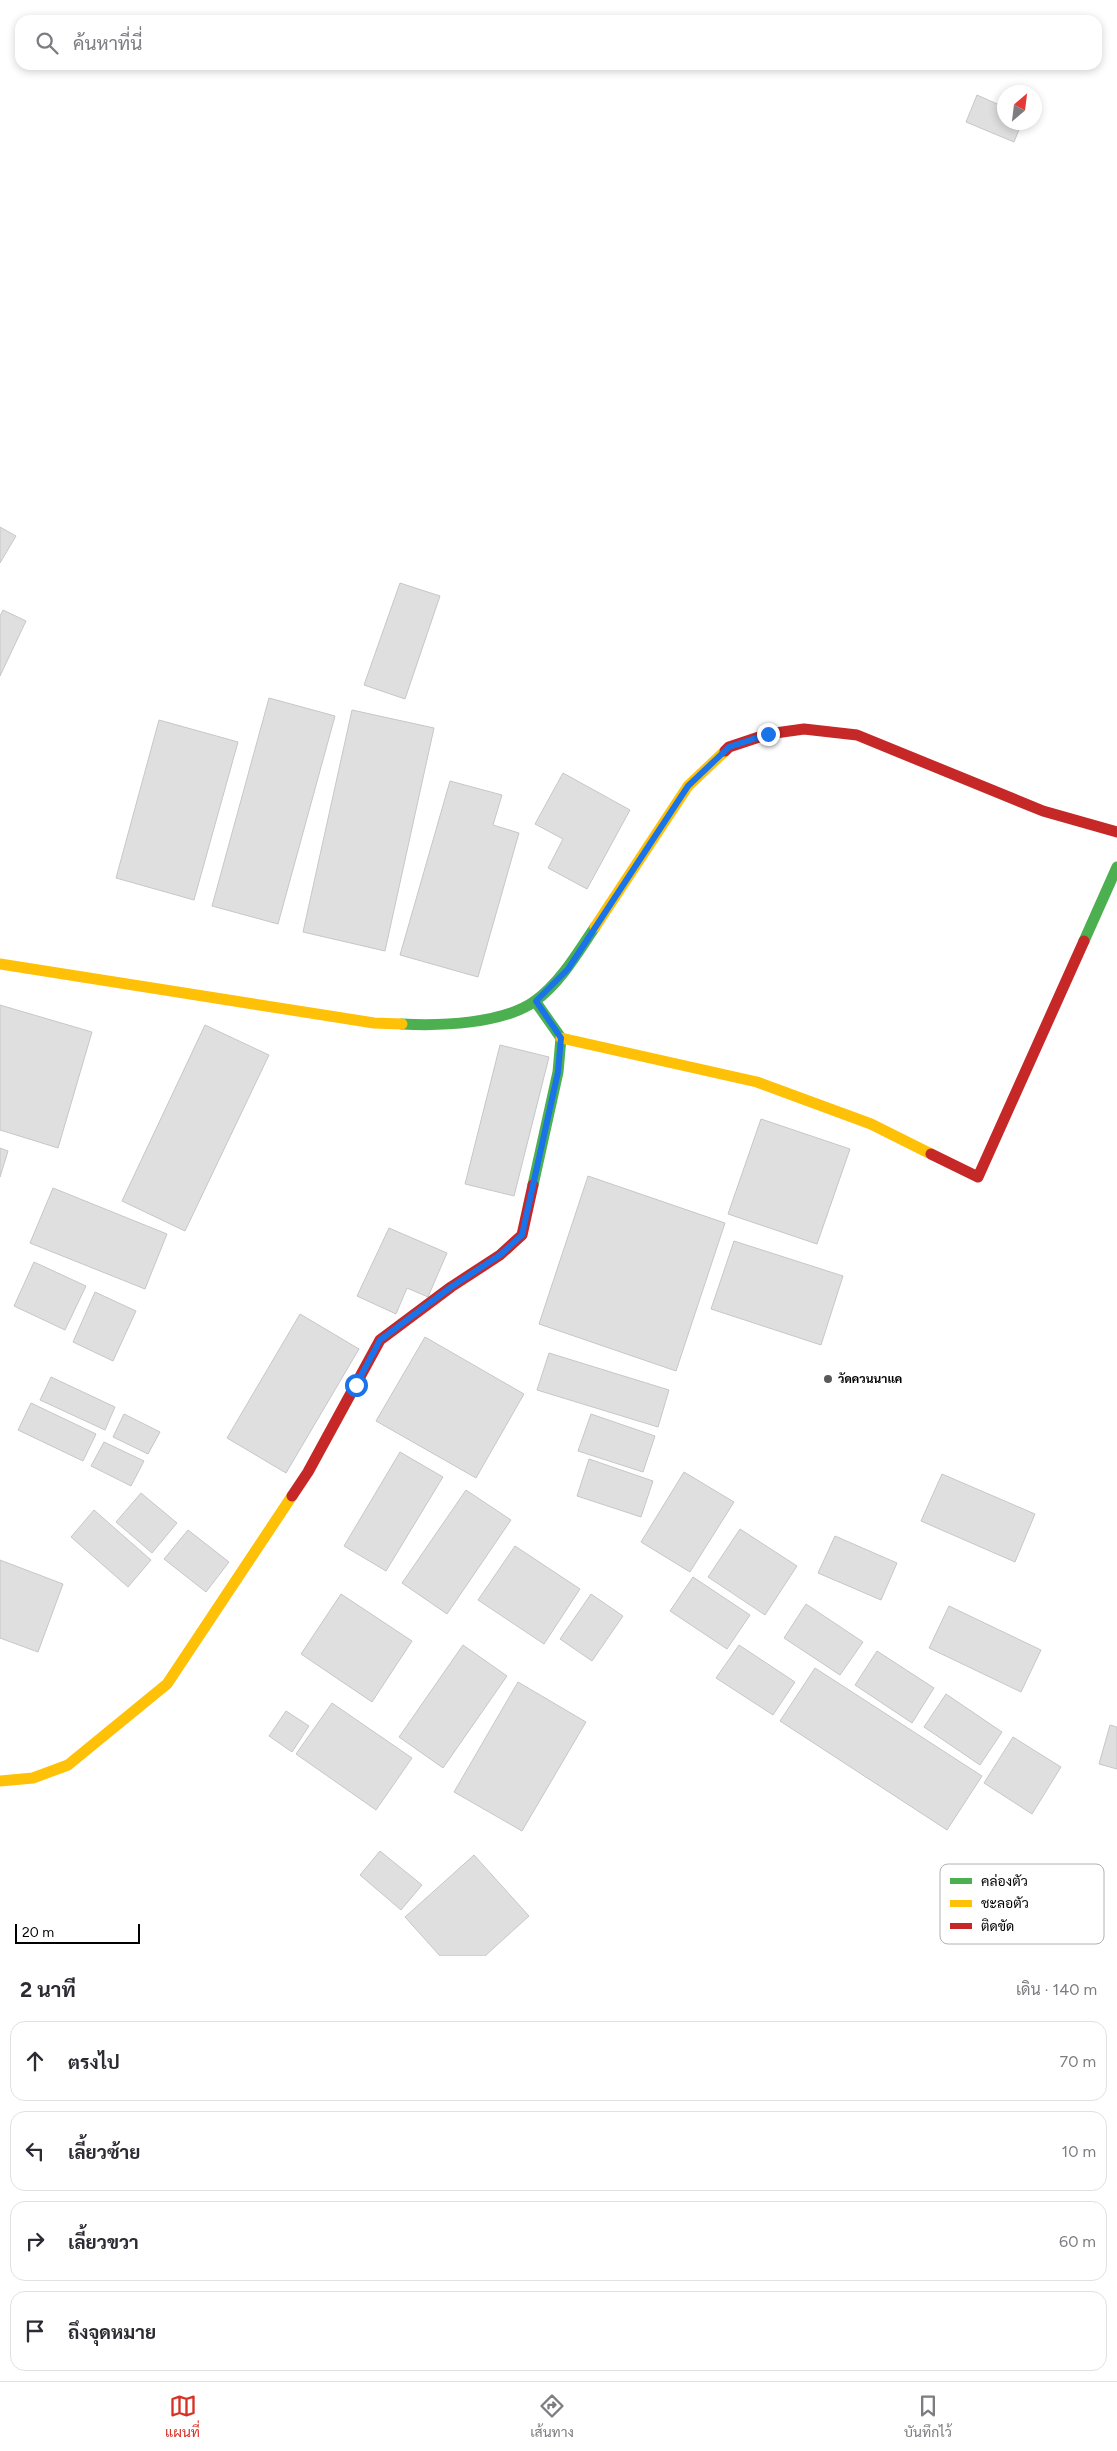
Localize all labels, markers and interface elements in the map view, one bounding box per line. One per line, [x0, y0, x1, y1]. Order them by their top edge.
search box [15, 15, 1102, 70]
icon: search [33, 29, 61, 57]
text: ค้นหาที่นี่ [73, 32, 142, 55]
north arrow [997, 85, 1042, 130]
route end [757, 723, 780, 746]
place label: วัดควนนาแค [838, 1372, 902, 1386]
marker: วัดควนนาแค [822, 1373, 834, 1385]
route start [345, 1374, 368, 1397]
legend [940, 1864, 1104, 1944]
text: คล่องตัว [981, 1873, 1028, 1890]
text: ชะลอตัว [981, 1895, 1029, 1912]
text: ติดขัด [981, 1918, 1014, 1935]
scale bar [15, 1921, 140, 1944]
text: 20 m [22, 1924, 54, 1941]
text: 2 นาที [20, 1977, 76, 2002]
text: เดิน · 140 m [1016, 1980, 1097, 1999]
icon: ahead [21, 2047, 49, 2075]
text: ตรงไป [68, 2051, 120, 2074]
text: 70 m [1060, 2052, 1096, 2071]
icon: left [21, 2137, 49, 2165]
text: เลี้ยวซ้าย [68, 2141, 140, 2164]
text: 10 m [1062, 2142, 1096, 2161]
icon: right [21, 2227, 49, 2255]
text: เลี้ยวขวา [68, 2231, 139, 2254]
text: 60 m [1059, 2232, 1096, 2251]
icon: arrive [21, 2317, 49, 2345]
text: ถึงจุดหมาย [68, 2321, 156, 2344]
tab: แผนที่ [165, 2392, 200, 2441]
tab: เส้นทาง [530, 2392, 574, 2441]
tab: บันทึกไว้ [904, 2392, 952, 2441]

